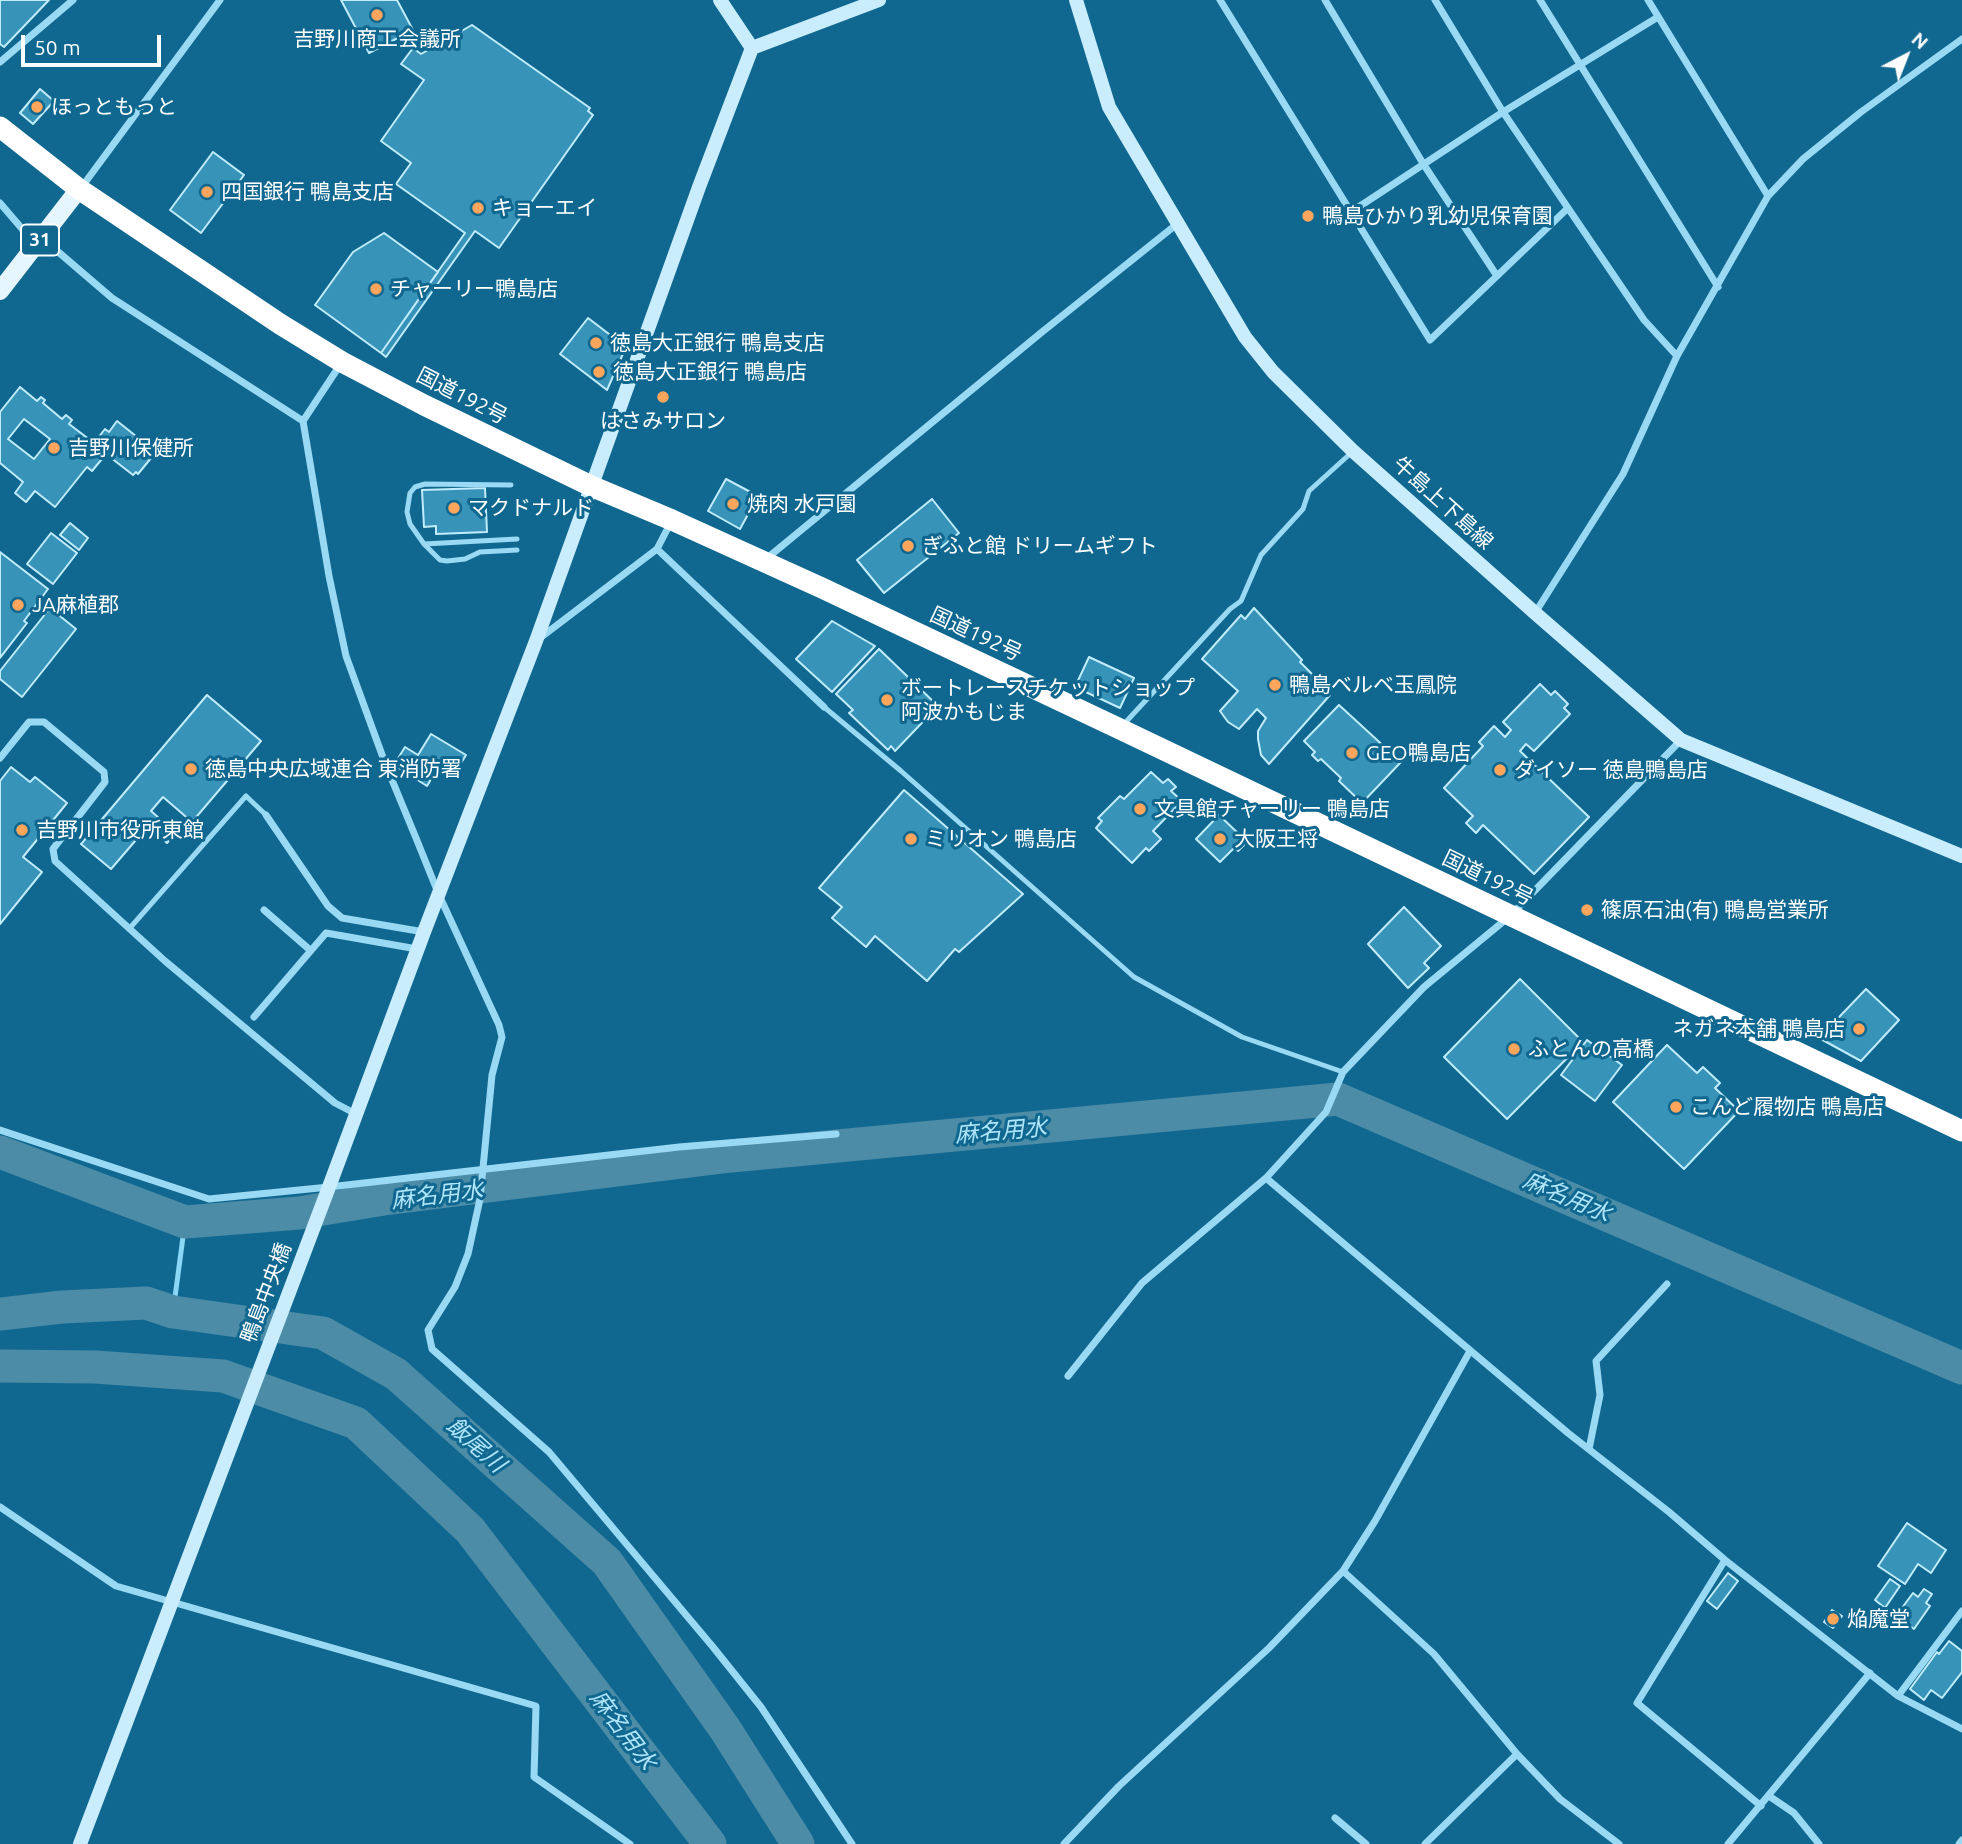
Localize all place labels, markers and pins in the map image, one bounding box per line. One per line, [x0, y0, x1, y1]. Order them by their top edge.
marker: 吉野川商工会議所 [369, 7, 385, 23]
place label: 吉野川商工会議所 [293, 26, 461, 52]
place label: ほっともっと [51, 94, 177, 120]
marker: ほっともっと [29, 99, 45, 115]
place label: 四国銀行 鴨島支店 [221, 179, 394, 205]
marker: 四国銀行 鴨島支店 [199, 184, 215, 200]
place label: キョーエイ [492, 195, 597, 221]
marker: キョーエイ [470, 200, 486, 216]
place label: 鴨島ひかり乳幼児保育園 [1322, 203, 1553, 229]
marker: 鴨島ひかり乳幼児保育園 [1300, 208, 1316, 224]
place label: チャーリー鴨島店 [390, 276, 558, 302]
marker: チャーリー鴨島店 [368, 281, 384, 297]
place label: 徳島大正銀行 鴨島支店 [610, 330, 825, 356]
marker: 徳島大正銀行 鴨島支店 [588, 335, 604, 351]
place label: 徳島大正銀行 鴨島店 [613, 359, 807, 385]
marker: 徳島大正銀行 鴨島店 [591, 364, 607, 380]
marker: はさみサロン [655, 389, 671, 405]
place label: はさみサロン [600, 408, 726, 434]
place label: 吉野川保健所 [68, 435, 194, 461]
marker: 吉野川保健所 [46, 440, 62, 456]
place label: 焼肉 水戸園 [747, 491, 857, 517]
place label: マクドナルド [468, 495, 594, 521]
marker: 焼肉 水戸園 [725, 496, 741, 512]
marker: マクドナルド [446, 500, 462, 516]
place label: ぎふと館 ドリームギフト [922, 533, 1158, 559]
marker: ぎふと館 ドリームギフト [900, 538, 916, 554]
place label: JA麻植郡 [32, 592, 119, 618]
marker: JA麻植郡 [10, 597, 26, 613]
place label: 鴨島ベルベ玉鳳院 [1289, 672, 1457, 698]
place label: ボートレースチケットショップ 阿波かもじま [901, 675, 1195, 725]
marker: 鴨島ベルベ玉鳳院 [1267, 677, 1283, 693]
marker: ボートレースチケットショップ 阿波かもじま [879, 692, 895, 708]
place label: GEO鴨島店 [1366, 740, 1471, 766]
marker: GEO鴨島店 [1344, 745, 1360, 761]
place label: 徳島中央広域連合 東消防署 [205, 756, 462, 782]
place label: ダイソー 徳島鴨島店 [1514, 757, 1708, 783]
marker: 徳島中央広域連合 東消防署 [183, 761, 199, 777]
marker: ダイソー 徳島鴨島店 [1492, 762, 1508, 778]
place label: 文具館チャーリー 鴨島店 [1154, 796, 1390, 822]
marker: 文具館チャーリー 鴨島店 [1132, 801, 1148, 817]
place label: 吉野川市役所東館 [36, 817, 204, 843]
marker: 吉野川市役所東館 [14, 822, 30, 838]
place label: ミリオン 鴨島店 [925, 826, 1077, 852]
place label: 大阪王将 [1234, 826, 1318, 852]
marker: ミリオン 鴨島店 [903, 831, 919, 847]
marker: 大阪王将 [1212, 831, 1228, 847]
place label: 篠原石油(有) 鴨島営業所 [1601, 897, 1829, 923]
marker: 篠原石油(有) 鴨島営業所 [1579, 902, 1595, 918]
place label: ネガネ本舗 鴨島店 [1672, 1016, 1845, 1042]
marker: ネガネ本舗 鴨島店 [1851, 1021, 1867, 1037]
place label: ふとんの高橋 [1528, 1036, 1654, 1062]
marker: ふとんの高橋 [1506, 1041, 1522, 1057]
place label: こんど履物店 鴨島店 [1690, 1094, 1884, 1120]
marker: こんど履物店 鴨島店 [1668, 1099, 1684, 1115]
place label: 焔魔堂 [1847, 1606, 1910, 1632]
marker: 焔魔堂 [1825, 1611, 1841, 1627]

